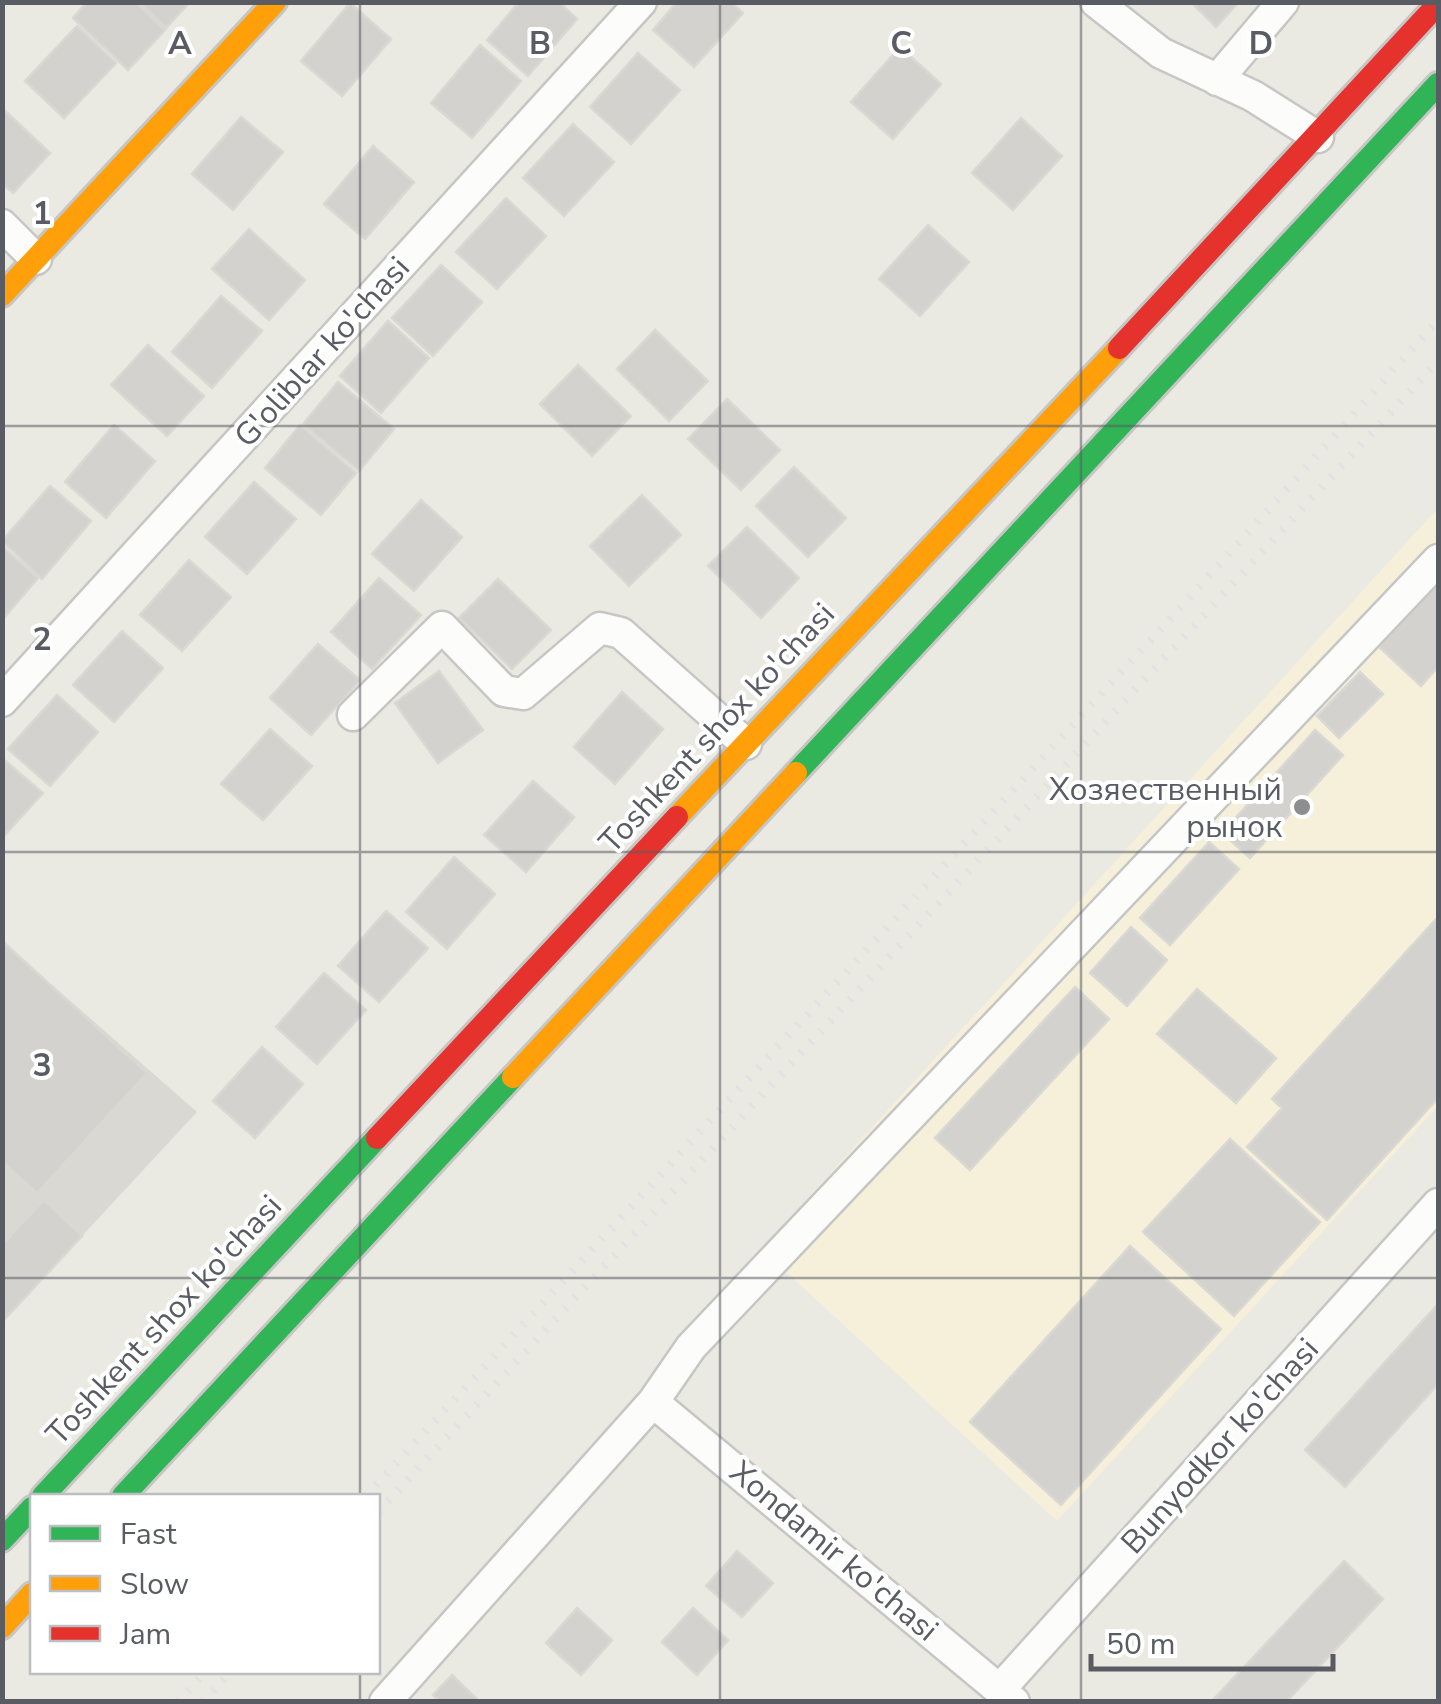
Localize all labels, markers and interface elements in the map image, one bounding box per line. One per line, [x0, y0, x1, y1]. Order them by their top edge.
text: A [168, 22, 192, 65]
text: B [529, 22, 551, 65]
text: C [890, 22, 912, 65]
text: D [1249, 22, 1273, 65]
text: 1 [32, 192, 52, 235]
street label: G'oliblar ko'chasi [225, 247, 419, 457]
street label: Toshkent shox ko'chasi [590, 594, 844, 862]
text: 2 [32, 618, 52, 661]
place label: Хозяественный рынок [1049, 768, 1282, 848]
marker: Хозяественный рынок [1291, 796, 1313, 818]
text: 3 [32, 1044, 52, 1087]
street label: Toshkent shox ko'chasi [37, 1186, 291, 1454]
street label: Bunyodkor ko'chasi [1111, 1329, 1329, 1563]
street label: Xondamir ko'chasi [721, 1451, 947, 1651]
legend [30, 1494, 380, 1674]
text: Fast [120, 1514, 177, 1555]
text: Slow [120, 1564, 189, 1605]
scale bar [1091, 1609, 1334, 1671]
text: Jam [119, 1614, 171, 1655]
text: 50 m [1106, 1624, 1175, 1665]

